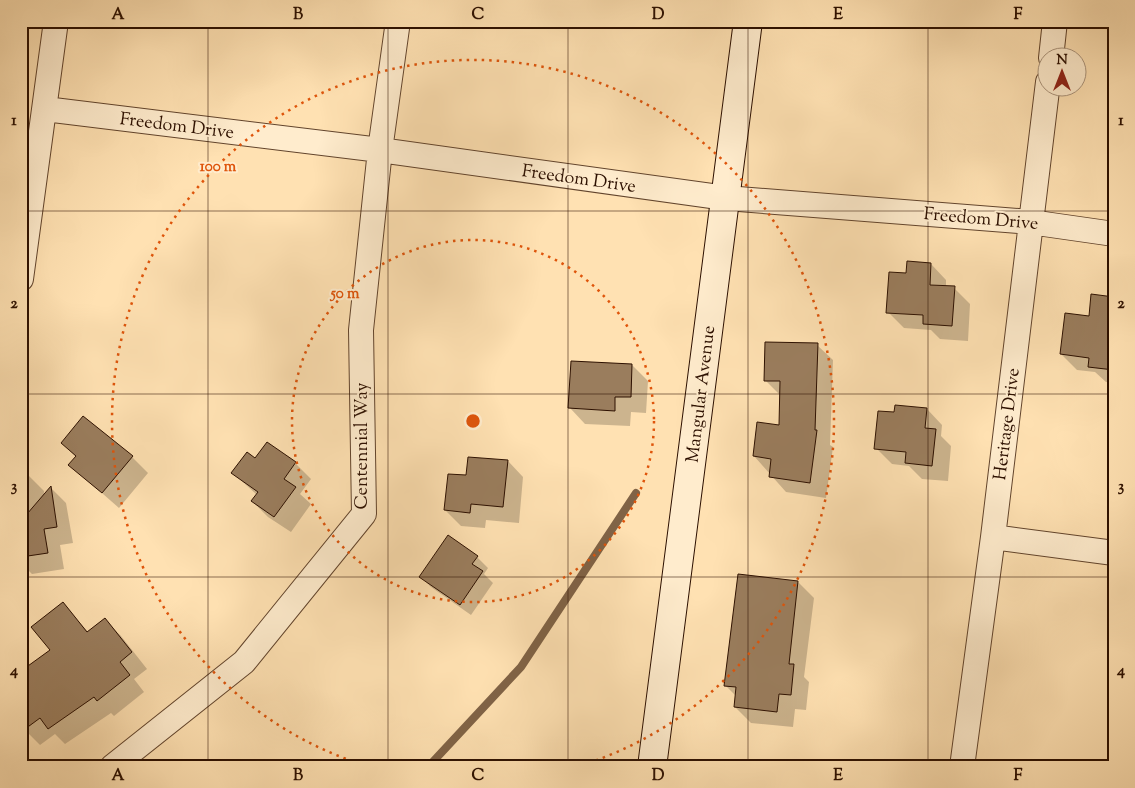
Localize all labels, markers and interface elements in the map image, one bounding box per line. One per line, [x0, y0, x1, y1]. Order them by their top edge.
text: A [112, 4, 125, 27]
text: B [293, 4, 303, 27]
text: C [472, 4, 485, 27]
text: D [652, 4, 665, 27]
text: E [833, 4, 843, 27]
text: F [1014, 4, 1023, 27]
north arrow [1038, 48, 1088, 98]
text: N [1056, 51, 1068, 71]
street label: Freedom Drive [118, 107, 235, 147]
text: 1 [11, 110, 17, 133]
text: 1 [1118, 110, 1124, 133]
text: 100 m [200, 157, 237, 178]
street label: Freedom Drive [520, 159, 638, 201]
street label: Freedom Drive [922, 202, 1039, 238]
text: 50 m [330, 284, 360, 305]
text: 2 [10, 293, 18, 316]
text: 2 [1117, 293, 1125, 316]
street label: Mangular Avenue [681, 324, 723, 464]
street label: Heritage Drive [988, 367, 1028, 482]
street label: Centennial Way [350, 383, 376, 509]
centre of rings [464, 412, 482, 430]
text: 3 [11, 476, 18, 499]
text: 3 [1118, 476, 1125, 499]
text: 4 [9, 660, 18, 683]
text: 4 [1116, 660, 1125, 683]
text: A [112, 765, 125, 788]
text: B [293, 765, 303, 788]
text: C [472, 765, 485, 788]
text: D [652, 765, 665, 788]
text: E [833, 765, 843, 788]
text: F [1014, 765, 1023, 788]

